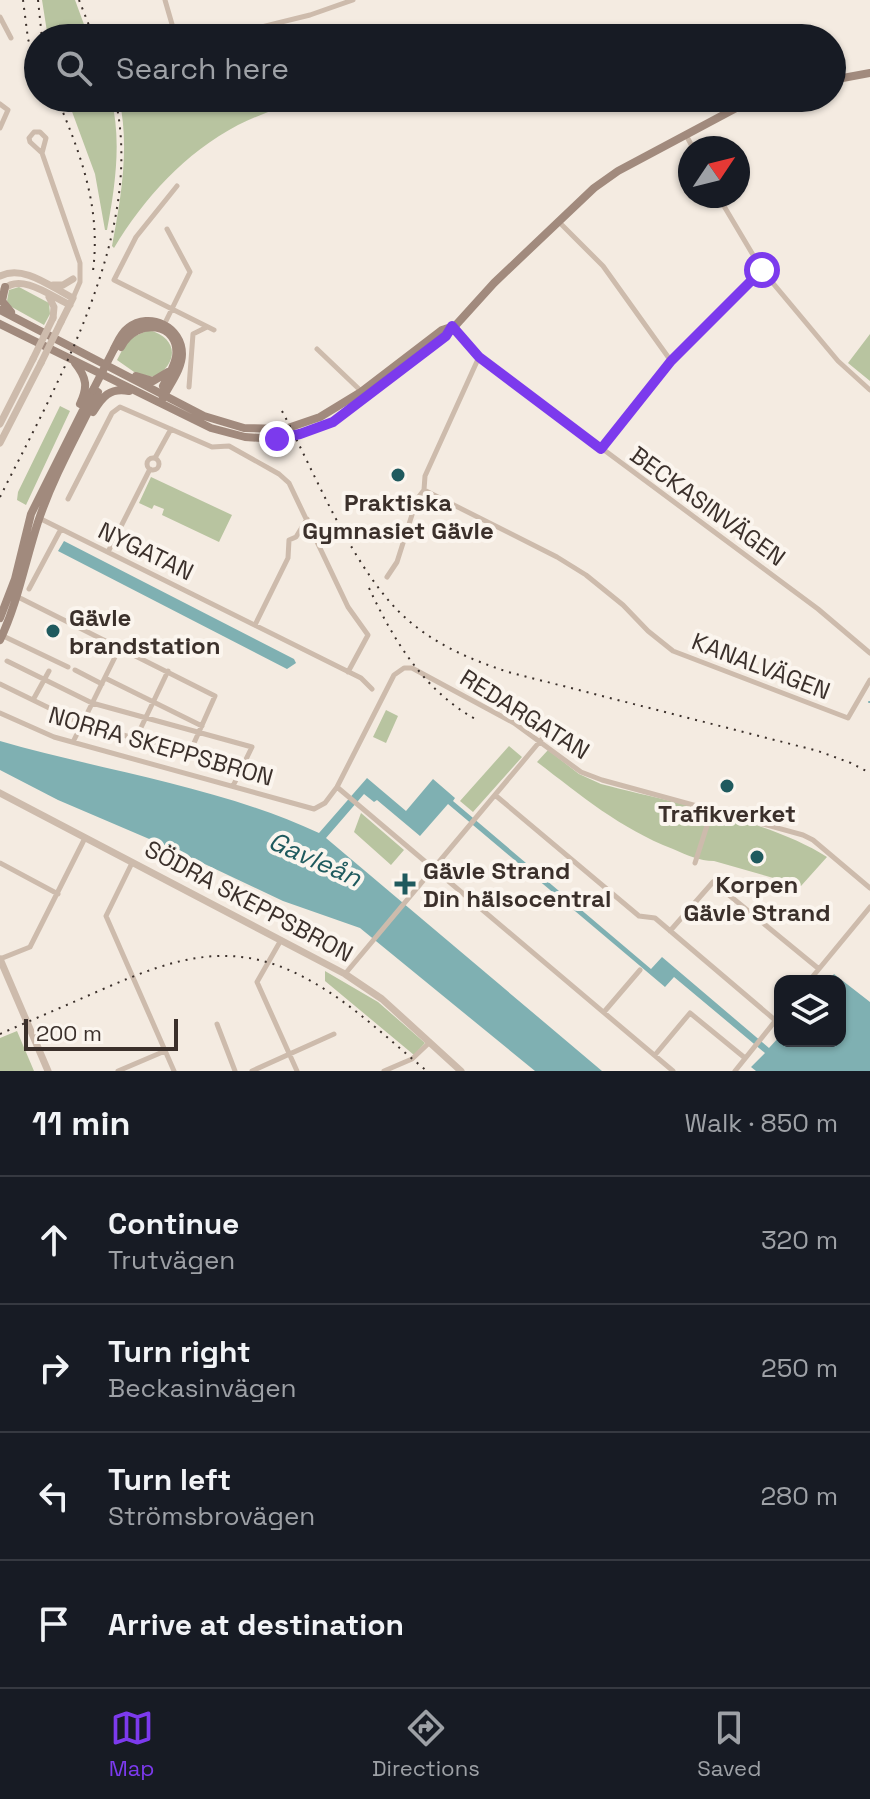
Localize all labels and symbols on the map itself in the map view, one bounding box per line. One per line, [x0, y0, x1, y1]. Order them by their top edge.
north arrow [678, 136, 750, 208]
route start [744, 252, 780, 288]
route end [259, 421, 295, 457]
street label: BECKASINVÄGEN [624, 439, 792, 573]
marker: Praktiska Gymnasiet Gävle [389, 466, 407, 484]
place label: Praktiska Gymnasiet Gävle [302, 487, 494, 546]
street label: NYGATAN [93, 515, 199, 587]
place label: Gävle brandstation [69, 602, 221, 661]
marker: Gävle brandstation [44, 622, 62, 640]
street label: KANALVÄGEN [687, 625, 835, 707]
street label: REDARGATAN [454, 662, 596, 766]
street label: NORRA SKEPPSBRON [45, 699, 277, 793]
marker: Trafikverket [718, 777, 736, 795]
place label: Trafikverket [658, 798, 796, 829]
water label: Gavleån [263, 824, 368, 895]
street label: SÖDRA SKEPPSBRON [140, 833, 358, 969]
marker: Korpen Gävle Strand [748, 848, 766, 866]
place label: Gävle Strand Din hälsocentral [423, 855, 611, 914]
place label: Korpen Gävle Strand [683, 869, 831, 928]
marker: Gävle Strand Din hälsocentral [394, 873, 416, 895]
scale bar [24, 1015, 178, 1051]

